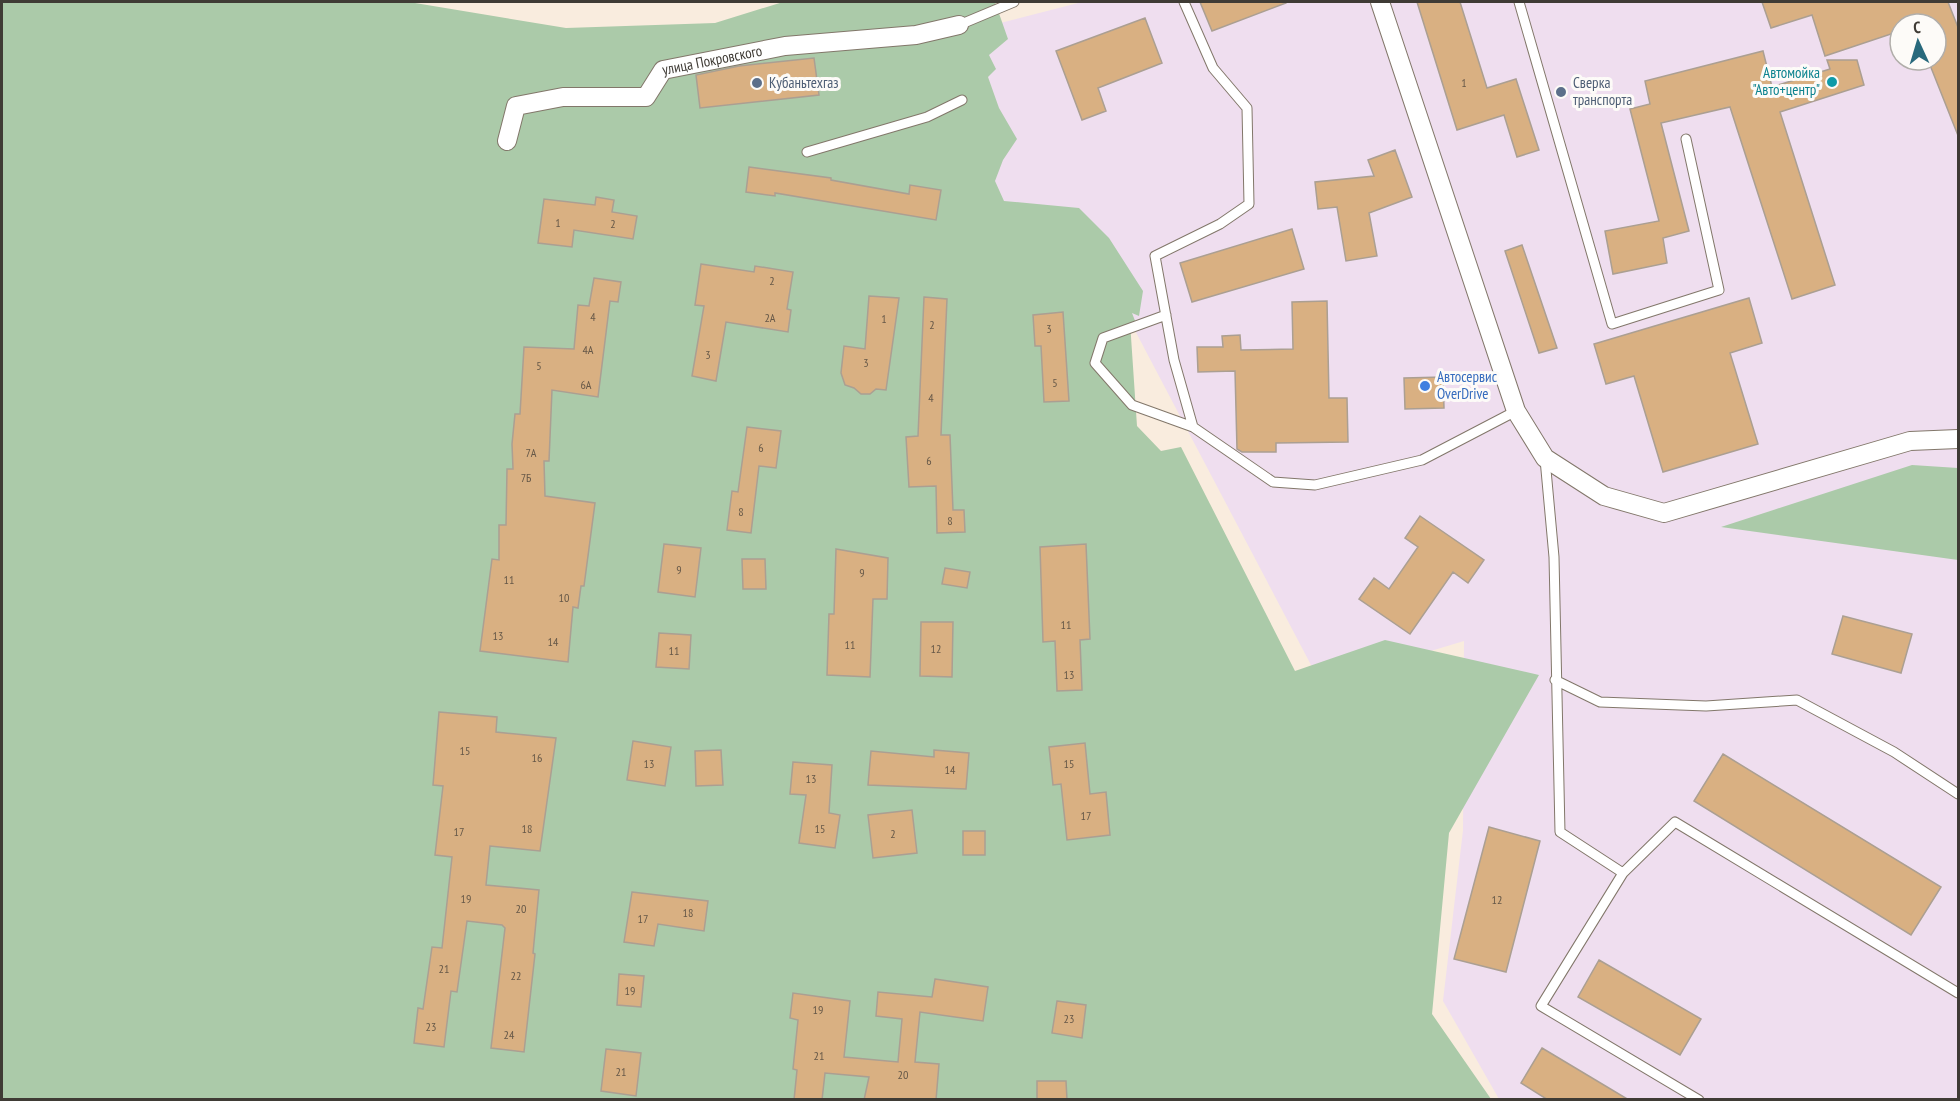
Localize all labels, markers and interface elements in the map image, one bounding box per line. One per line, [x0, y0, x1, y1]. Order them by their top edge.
north arrow [1888, 12, 1948, 72]
text: С [1913, 17, 1922, 37]
street label: улица Покровского [660, 41, 764, 79]
place label: Автомойка "Авто+центр" [1752, 63, 1820, 99]
place label: Кубаньтехгаз [769, 73, 839, 92]
place label: Сверка транспорта [1573, 73, 1632, 109]
house number: 1 [1461, 75, 1467, 90]
marker: Автомойка "Авто+центр" [1825, 75, 1839, 89]
marker: Кубаньтехгаз [750, 76, 764, 90]
marker: Сверка транспорта [1554, 85, 1568, 99]
house number: 1 [555, 215, 561, 230]
house number: 2 [610, 216, 616, 231]
house number: 2 [769, 273, 775, 288]
house number: 4 [590, 309, 596, 324]
house number: 2А [764, 310, 776, 325]
house number: 1 [881, 311, 887, 326]
house number: 2 [929, 317, 935, 332]
house number: 3 [1046, 321, 1052, 336]
house number: 4А [582, 342, 594, 357]
house number: 3 [705, 347, 711, 362]
house number: 3 [863, 355, 869, 370]
house number: 5 [536, 358, 542, 373]
place label: Автосервис OverDrive [1437, 367, 1498, 403]
house number: 5 [1052, 375, 1058, 390]
house number: 6А [580, 377, 592, 392]
marker: Автосервис OverDrive [1418, 379, 1432, 393]
house number: 4 [928, 390, 934, 405]
house number: 6 [758, 440, 764, 455]
house number: 7А [525, 445, 537, 460]
house number: 6 [926, 453, 932, 468]
house number: 7Б [521, 470, 531, 485]
house number: 8 [738, 504, 744, 519]
house number: 8 [947, 513, 953, 528]
house number: 9 [676, 562, 682, 577]
house number: 9 [859, 565, 865, 580]
house number: 11 [504, 572, 514, 587]
house number: 10 [559, 590, 569, 605]
house number: 11 [1061, 617, 1071, 632]
house number: 13 [493, 628, 503, 643]
house number: 14 [548, 634, 559, 649]
house number: 11 [845, 637, 855, 652]
house number: 12 [931, 641, 941, 656]
house number: 11 [669, 643, 679, 658]
house number: 13 [1064, 667, 1074, 682]
house number: 15 [460, 743, 470, 758]
house number: 16 [532, 750, 542, 765]
house number: 13 [644, 756, 654, 771]
house number: 15 [1064, 756, 1074, 771]
house number: 14 [945, 762, 956, 777]
house number: 13 [806, 771, 816, 786]
house number: 17 [1081, 808, 1091, 823]
house number: 18 [522, 821, 532, 836]
house number: 15 [815, 821, 825, 836]
house number: 17 [454, 824, 464, 839]
house number: 2 [890, 826, 896, 841]
house number: 19 [461, 891, 471, 906]
house number: 12 [1492, 892, 1502, 907]
house number: 20 [516, 901, 526, 916]
house number: 18 [683, 905, 693, 920]
house number: 17 [638, 911, 648, 926]
house number: 21 [439, 961, 449, 976]
house number: 22 [511, 968, 521, 983]
house number: 19 [625, 983, 635, 998]
house number: 19 [813, 1002, 823, 1017]
house number: 23 [1064, 1011, 1074, 1026]
house number: 23 [426, 1019, 436, 1034]
house number: 24 [504, 1027, 515, 1042]
house number: 21 [814, 1048, 824, 1063]
house number: 21 [616, 1064, 626, 1079]
house number: 20 [898, 1067, 908, 1082]

